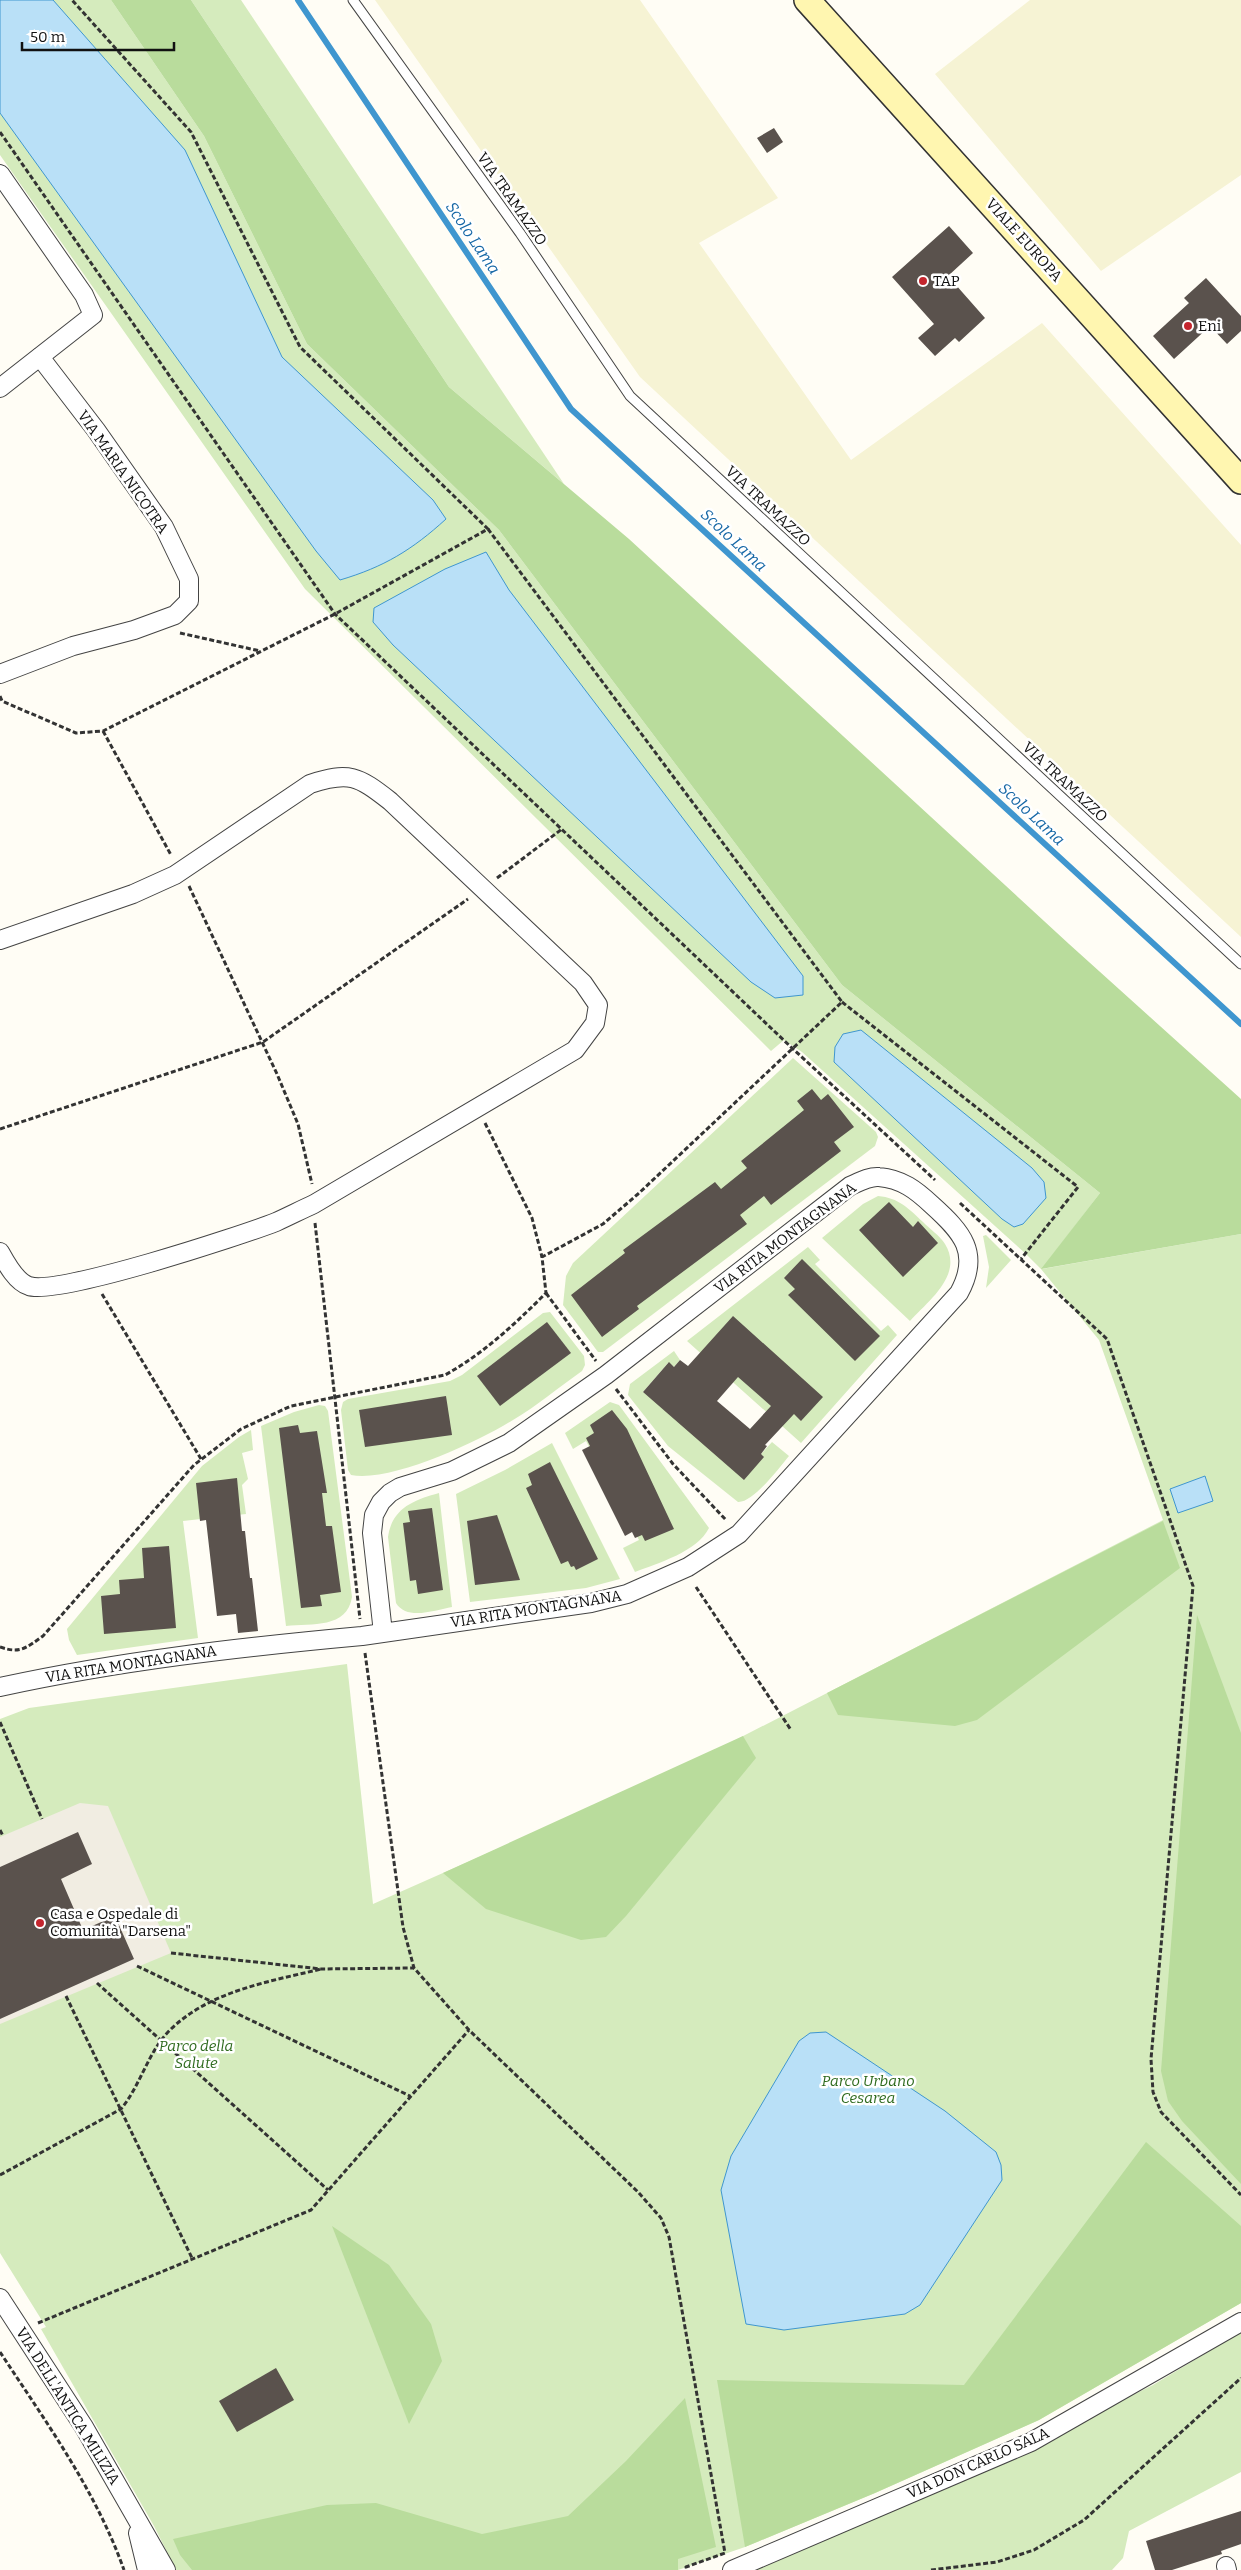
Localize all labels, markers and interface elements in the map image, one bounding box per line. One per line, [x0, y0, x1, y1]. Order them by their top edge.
scale bar [22, 20, 175, 52]
text: 50 m [30, 28, 66, 46]
street label: VIA TRAMAZZO [473, 149, 551, 249]
street label: VIALE EUROPA [982, 195, 1066, 286]
water label: Scolo Lama [442, 198, 504, 278]
place label: TAP [933, 272, 960, 290]
marker: TAP [917, 275, 929, 287]
place label: Eni [1198, 317, 1222, 335]
marker: Eni [1182, 320, 1194, 332]
street label: VIA MARIA NICOTRA [74, 407, 172, 537]
street label: VIA TRAMAZZO [722, 462, 814, 550]
water label: Scolo Lama [697, 505, 771, 575]
street label: VIA TRAMAZZO [1019, 738, 1111, 826]
water label: Scolo Lama [995, 779, 1069, 849]
street label: VIA RITA MONTAGNANA [710, 1179, 860, 1297]
street label: VIA RITA MONTAGNANA [449, 1587, 623, 1631]
street label: VIA RITA MONTAGNANA [44, 1642, 218, 1686]
place label: Casa e Ospedale di Comunità "Darsena" [50, 1905, 191, 1940]
marker: Casa e Ospedale di Comunità "Darsena" [34, 1917, 46, 1929]
park label: Parco della Salute [159, 2037, 233, 2072]
park label: Parco Urbano Cesarea [822, 2072, 914, 2107]
street label: VIA DELL'ANTICA MILIZIA [12, 2324, 124, 2488]
street label: VIA DON CARLO SALA [904, 2423, 1052, 2502]

